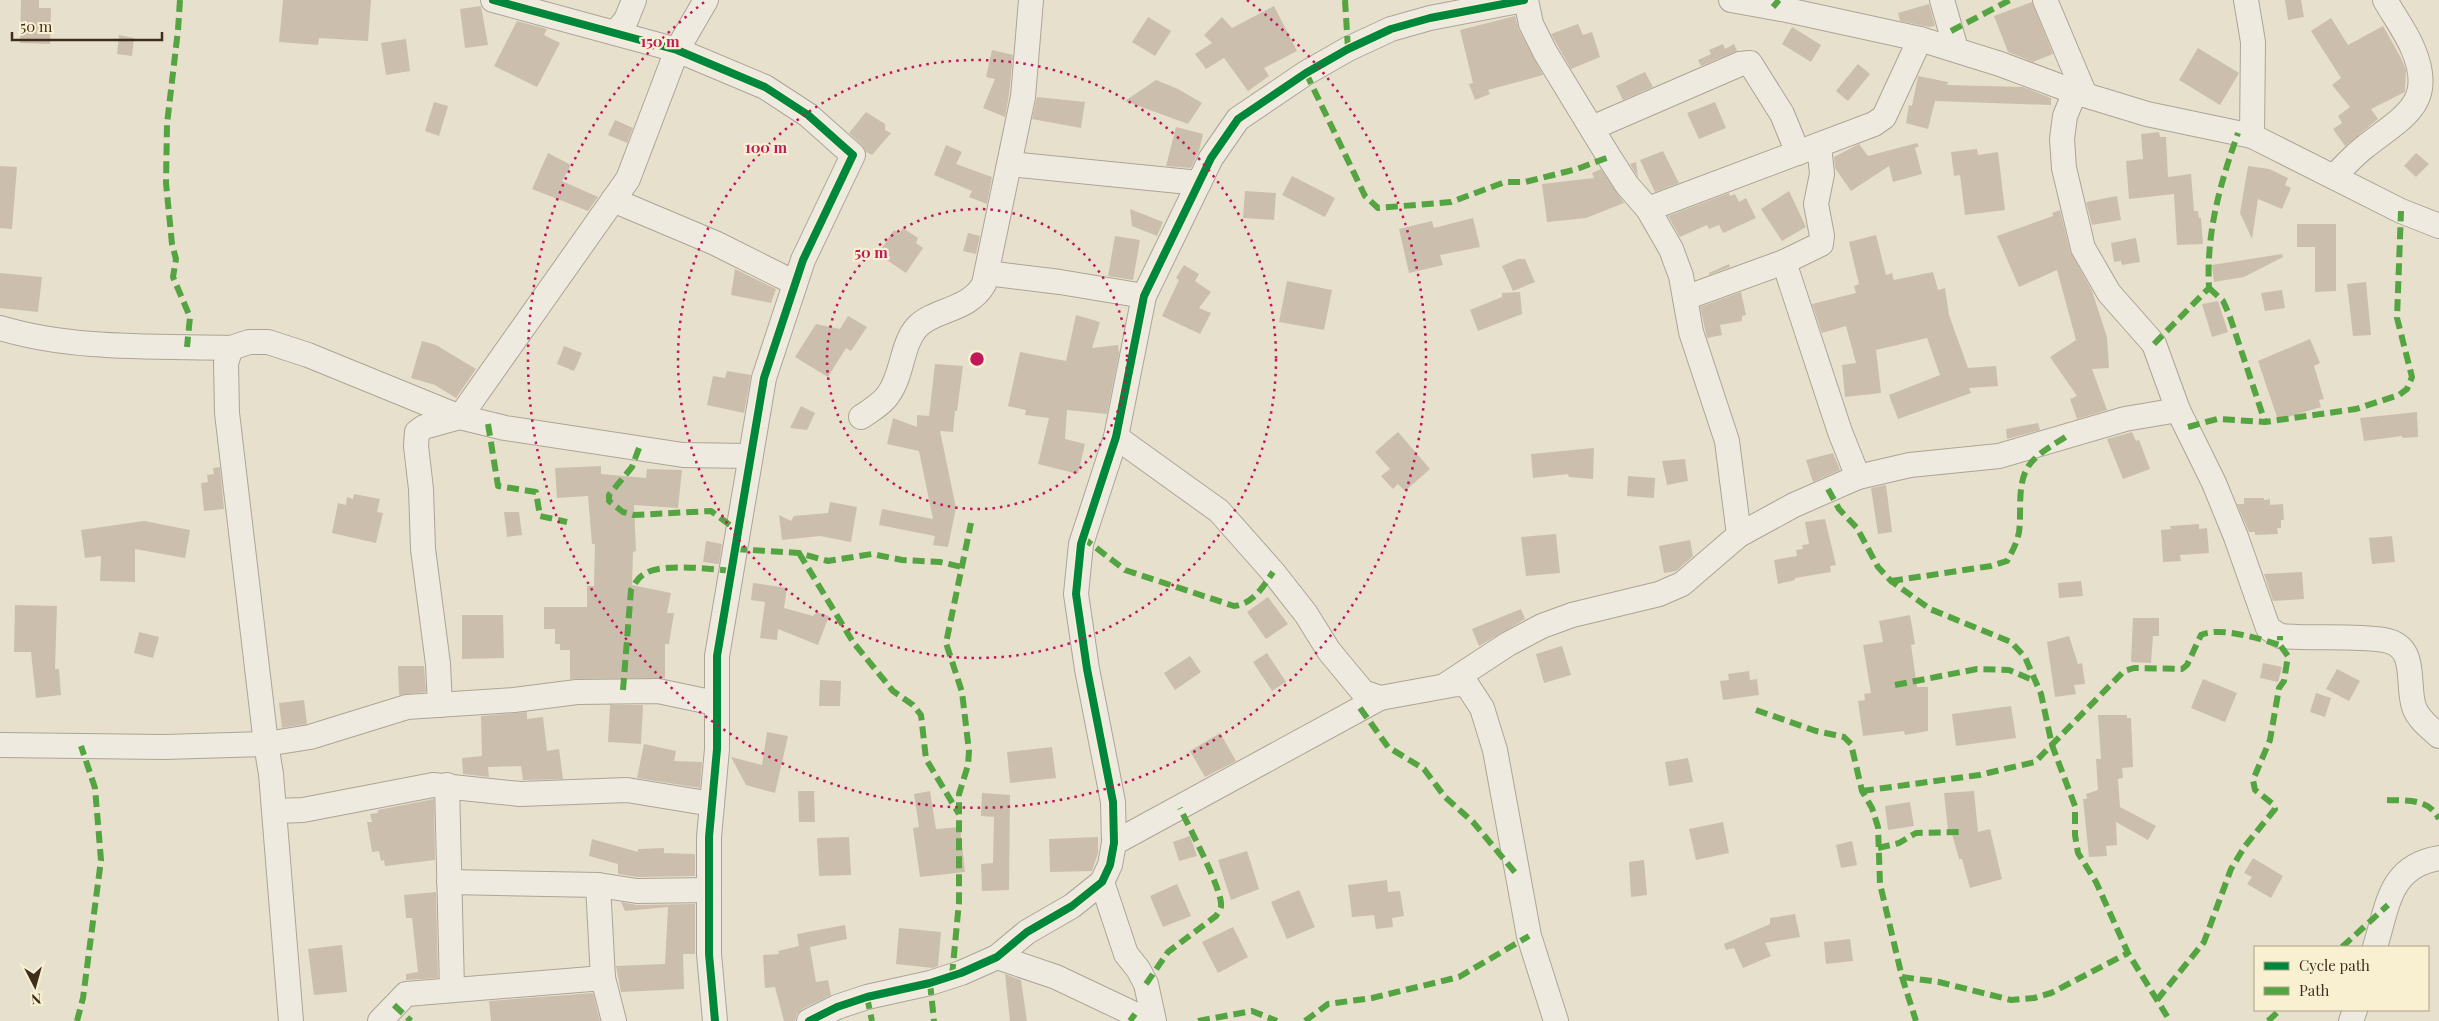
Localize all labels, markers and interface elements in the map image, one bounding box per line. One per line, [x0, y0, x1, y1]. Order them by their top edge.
scale bar [12, 10, 162, 42]
text: 50 m [20, 16, 53, 36]
text: 150 m [640, 31, 680, 51]
text: 100 m [745, 137, 788, 157]
text: 50 m [854, 242, 888, 262]
centre of rings [968, 350, 986, 368]
legend [2254, 946, 2429, 1011]
text: Cycle path [2299, 955, 2370, 975]
north arrow [10, 961, 60, 1011]
text: Path [2299, 980, 2329, 1000]
text: N [30, 989, 42, 1009]

